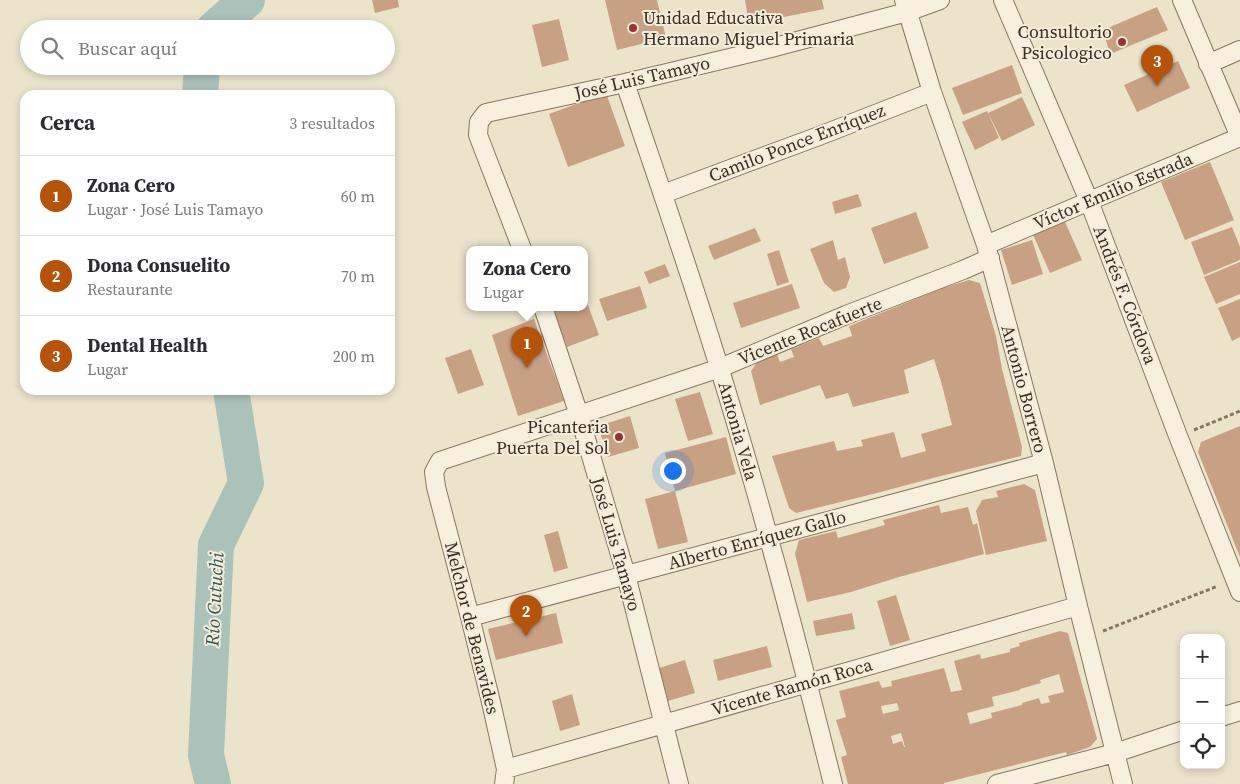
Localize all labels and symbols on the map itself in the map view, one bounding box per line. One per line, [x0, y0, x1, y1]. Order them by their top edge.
place label: Unidad Educativa Hermano Miguel Primaria [643, 5, 855, 51]
place label: Consultorio Psicologico [1018, 19, 1112, 65]
marker: Unidad Educativa Hermano Miguel Primaria [627, 22, 639, 34]
marker: Consultorio Psicologico [1116, 36, 1128, 48]
pin: 3 [1141, 45, 1173, 86]
street label: José Luis Tamayo [571, 50, 712, 105]
street label: Camilo Ponce Enríquez [705, 97, 889, 188]
street label: Víctor Emilio Estrada [1029, 145, 1197, 235]
street label: Andrés F. Córdova [1087, 222, 1164, 369]
street label: Vicente Rocafuerte [734, 290, 885, 371]
street label: Antonio Borrero [995, 322, 1054, 456]
pin: 1 [511, 327, 543, 368]
street label: Antonia Vela [712, 378, 765, 484]
place label: Picanteria Puerta Del Sol [496, 414, 610, 460]
marker: Picanteria Puerta Del Sol [613, 431, 625, 443]
your location [660, 458, 686, 484]
street label: José Luis Tamayo [585, 473, 648, 614]
street label: Alberto Enríquez Gallo [665, 504, 849, 575]
street label: Melchor de Benavides [439, 539, 506, 717]
water label: Río Cutuchi [199, 551, 229, 648]
pin: 2 [510, 595, 542, 636]
street label: Vicente Ramón Roca [708, 651, 876, 721]

